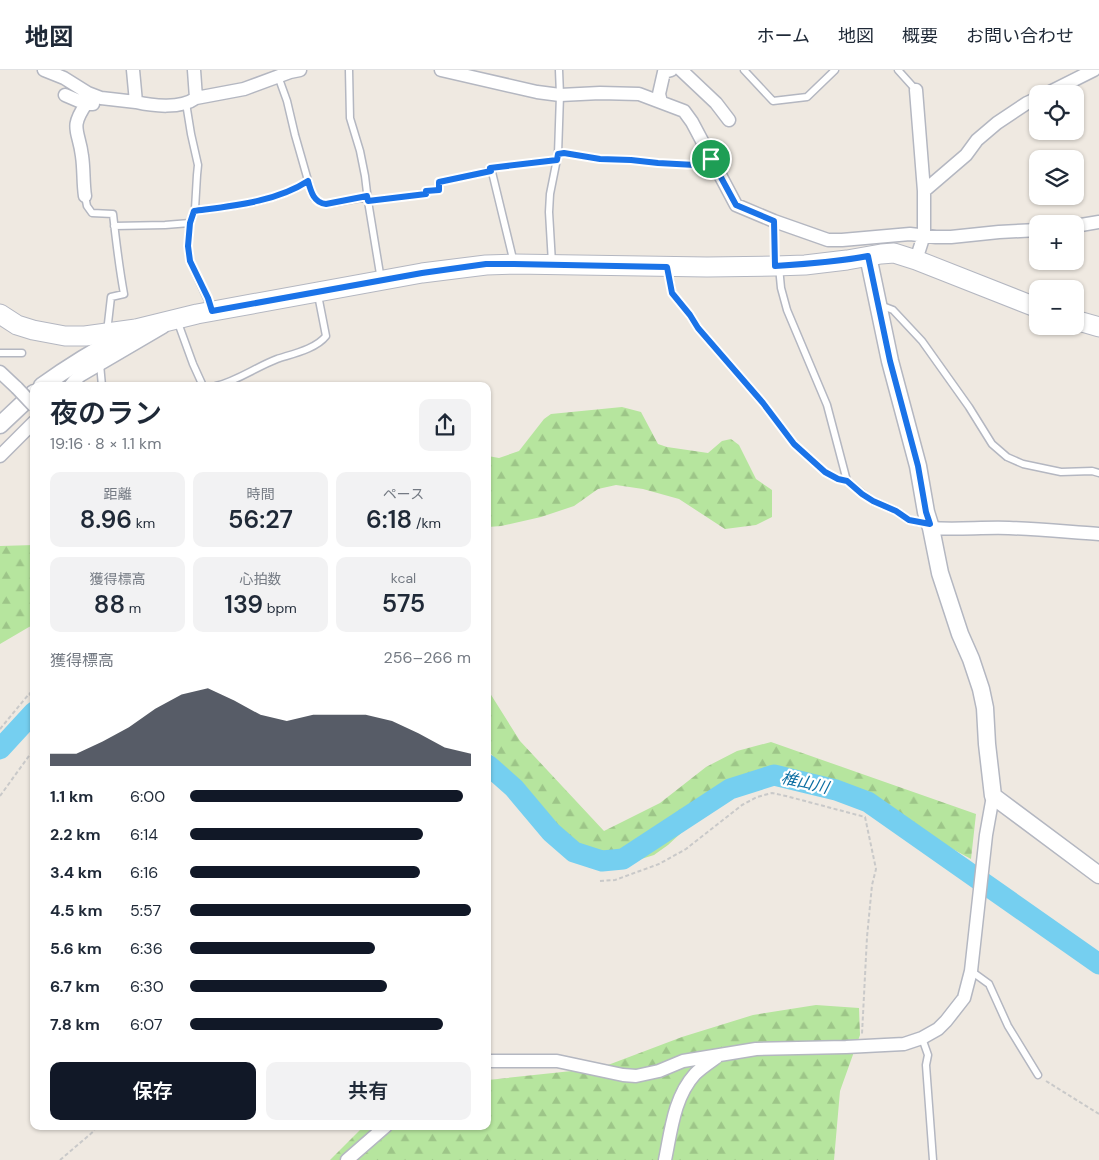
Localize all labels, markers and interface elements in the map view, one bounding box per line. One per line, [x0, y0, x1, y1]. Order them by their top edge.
text: 地図 [25, 21, 73, 52]
text: ホーム [757, 24, 810, 48]
text: 地図 [838, 24, 874, 48]
text: 概要 [902, 24, 938, 48]
text: お問い合わせ [966, 24, 1074, 48]
map controls [1029, 85, 1084, 335]
button: locate [1029, 85, 1084, 140]
pin [690, 138, 732, 180]
icon: arrive [697, 145, 725, 173]
button: layers [1029, 150, 1084, 205]
button: + [1029, 215, 1084, 270]
button: − [1029, 280, 1084, 335]
text: 夜のラン [50, 395, 162, 432]
button: share [419, 399, 471, 451]
text: 19:16 · 8 × 1.1 km [50, 433, 161, 454]
text: 距離 [104, 485, 132, 503]
text: 時間 [247, 485, 275, 503]
text: ペース [383, 485, 424, 503]
text: 8.96 [80, 503, 132, 536]
text: 56:27 [228, 503, 293, 536]
text: 6:18 [366, 503, 412, 536]
text: km [132, 514, 155, 532]
text: /km [412, 514, 441, 532]
text: kcal [391, 569, 416, 587]
text: 獲得標高 [90, 570, 146, 588]
text: 心拍数 [240, 570, 282, 588]
text: 575 [382, 587, 425, 620]
text: 88 [94, 588, 125, 621]
text: 139 [224, 588, 263, 621]
text: m [125, 599, 141, 617]
text: bpm [263, 599, 297, 617]
text: 256–266 m [383, 647, 471, 668]
text: 獲得標高 [50, 650, 114, 671]
water label: 椎山川 [779, 767, 833, 799]
text: 1.1 km [50, 786, 93, 807]
text: 6:00 [130, 786, 165, 807]
text: 2.2 km [50, 824, 101, 845]
text: 6:14 [130, 824, 158, 845]
text: 3.4 km [50, 862, 102, 883]
text: 6:16 [130, 862, 158, 883]
text: 4.5 km [50, 900, 102, 921]
text: 5:57 [130, 900, 161, 921]
text: 5.6 km [50, 938, 102, 959]
text: 6:36 [130, 938, 163, 959]
text: 6.7 km [50, 976, 100, 997]
text: 6:30 [130, 976, 164, 997]
text: 7.8 km [50, 1014, 100, 1035]
text: 6:07 [130, 1014, 163, 1035]
button: 保存 [50, 1062, 256, 1120]
button: 共有 [266, 1062, 471, 1120]

